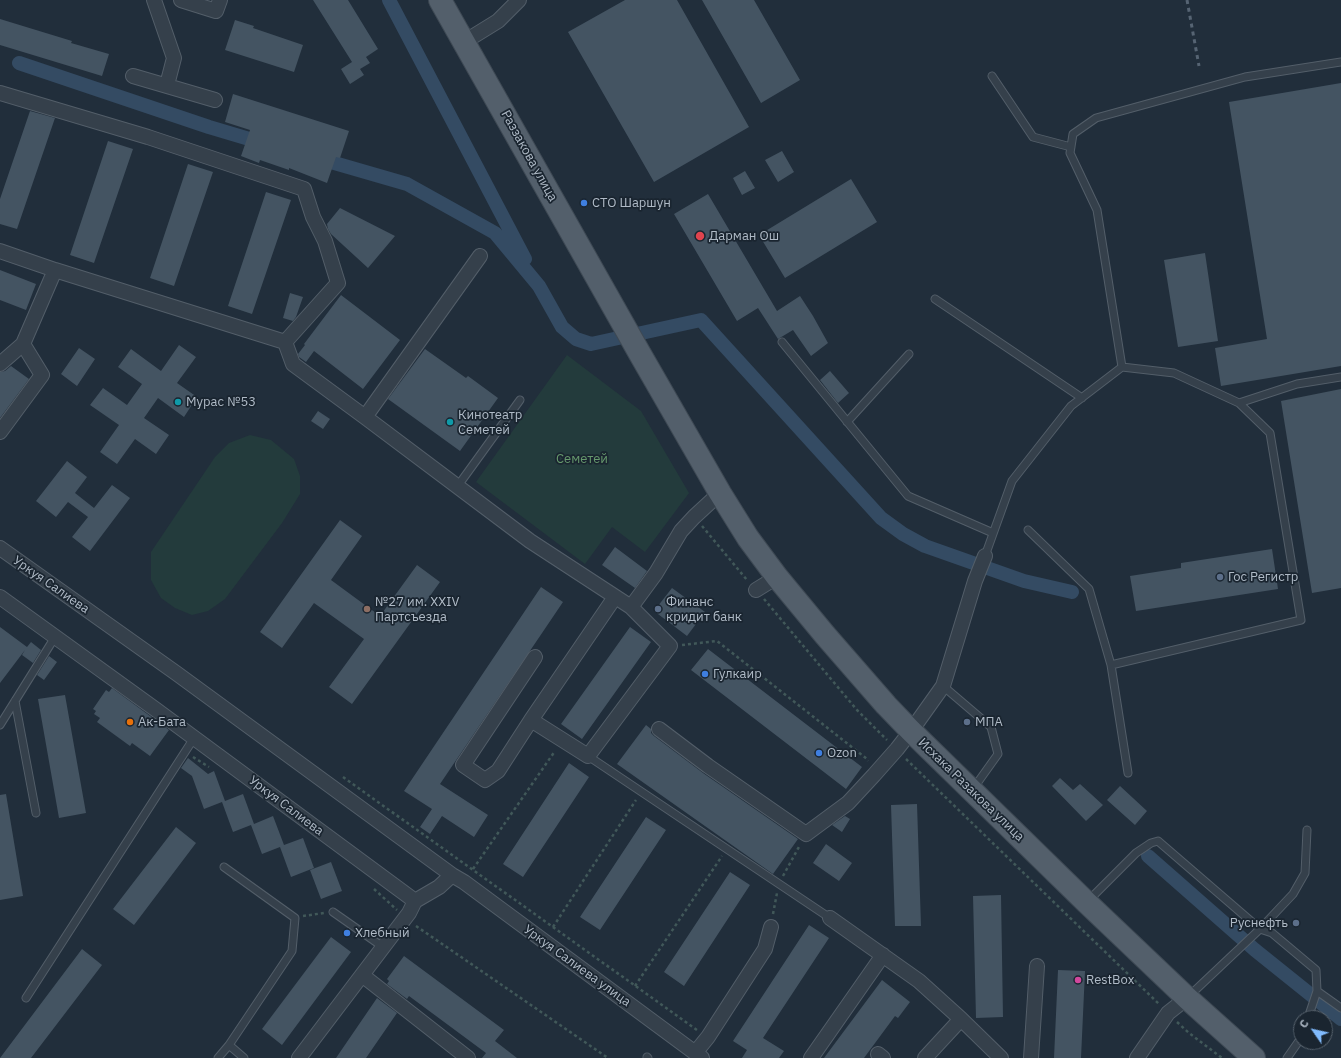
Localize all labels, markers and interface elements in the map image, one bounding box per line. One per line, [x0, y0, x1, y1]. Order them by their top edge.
street label: Раззакова улица [497, 108, 561, 204]
place label: СТО Шаршун [592, 195, 671, 211]
marker: СТО Шаршун [579, 198, 589, 208]
place label: Дарман Ош [709, 228, 779, 244]
marker: Дарман Ош [694, 230, 706, 242]
place label: Мурас №53 [186, 394, 256, 410]
marker: Мурас №53 [173, 397, 183, 407]
place label: Кинотеатр Семетей [458, 407, 522, 438]
marker: Кинотеатр Семетей [445, 417, 455, 427]
park label: Семетей [556, 451, 608, 467]
street label: Уркуя Салиева [10, 553, 92, 617]
place label: Гос Регистр [1228, 569, 1298, 585]
marker: Гос Регистр [1215, 572, 1225, 582]
place label: №27 им. XXIV Партсъезда [375, 594, 459, 625]
place label: Финанс кридит банк [666, 594, 742, 625]
marker: №27 им. XXIV Партсъезда [362, 604, 372, 614]
marker: Финанс кридит банк [653, 604, 663, 614]
place label: Гулкаир [713, 666, 762, 682]
marker: Гулкаир [700, 669, 710, 679]
place label: Ак-Бата [138, 714, 186, 730]
place label: МПА [975, 714, 1003, 730]
marker: Ак-Бата [125, 717, 135, 727]
marker: МПА [962, 717, 972, 727]
street label: Исхака Разакова улица [915, 735, 1027, 845]
place label: Ozon [827, 745, 857, 761]
marker: Ozon [814, 748, 824, 758]
street label: Уркуя Салиева [245, 773, 327, 839]
place label: Руснефть [1230, 915, 1288, 931]
marker: Руснефть [1291, 918, 1301, 928]
street label: Уркуя Салиева улица [520, 922, 634, 1010]
place label: Хлебный [355, 925, 410, 941]
marker: Хлебный [342, 928, 352, 938]
place label: RestBox [1086, 972, 1134, 988]
marker: RestBox [1073, 975, 1083, 985]
north arrow [1293, 1010, 1333, 1050]
text: С [1296, 1017, 1312, 1031]

